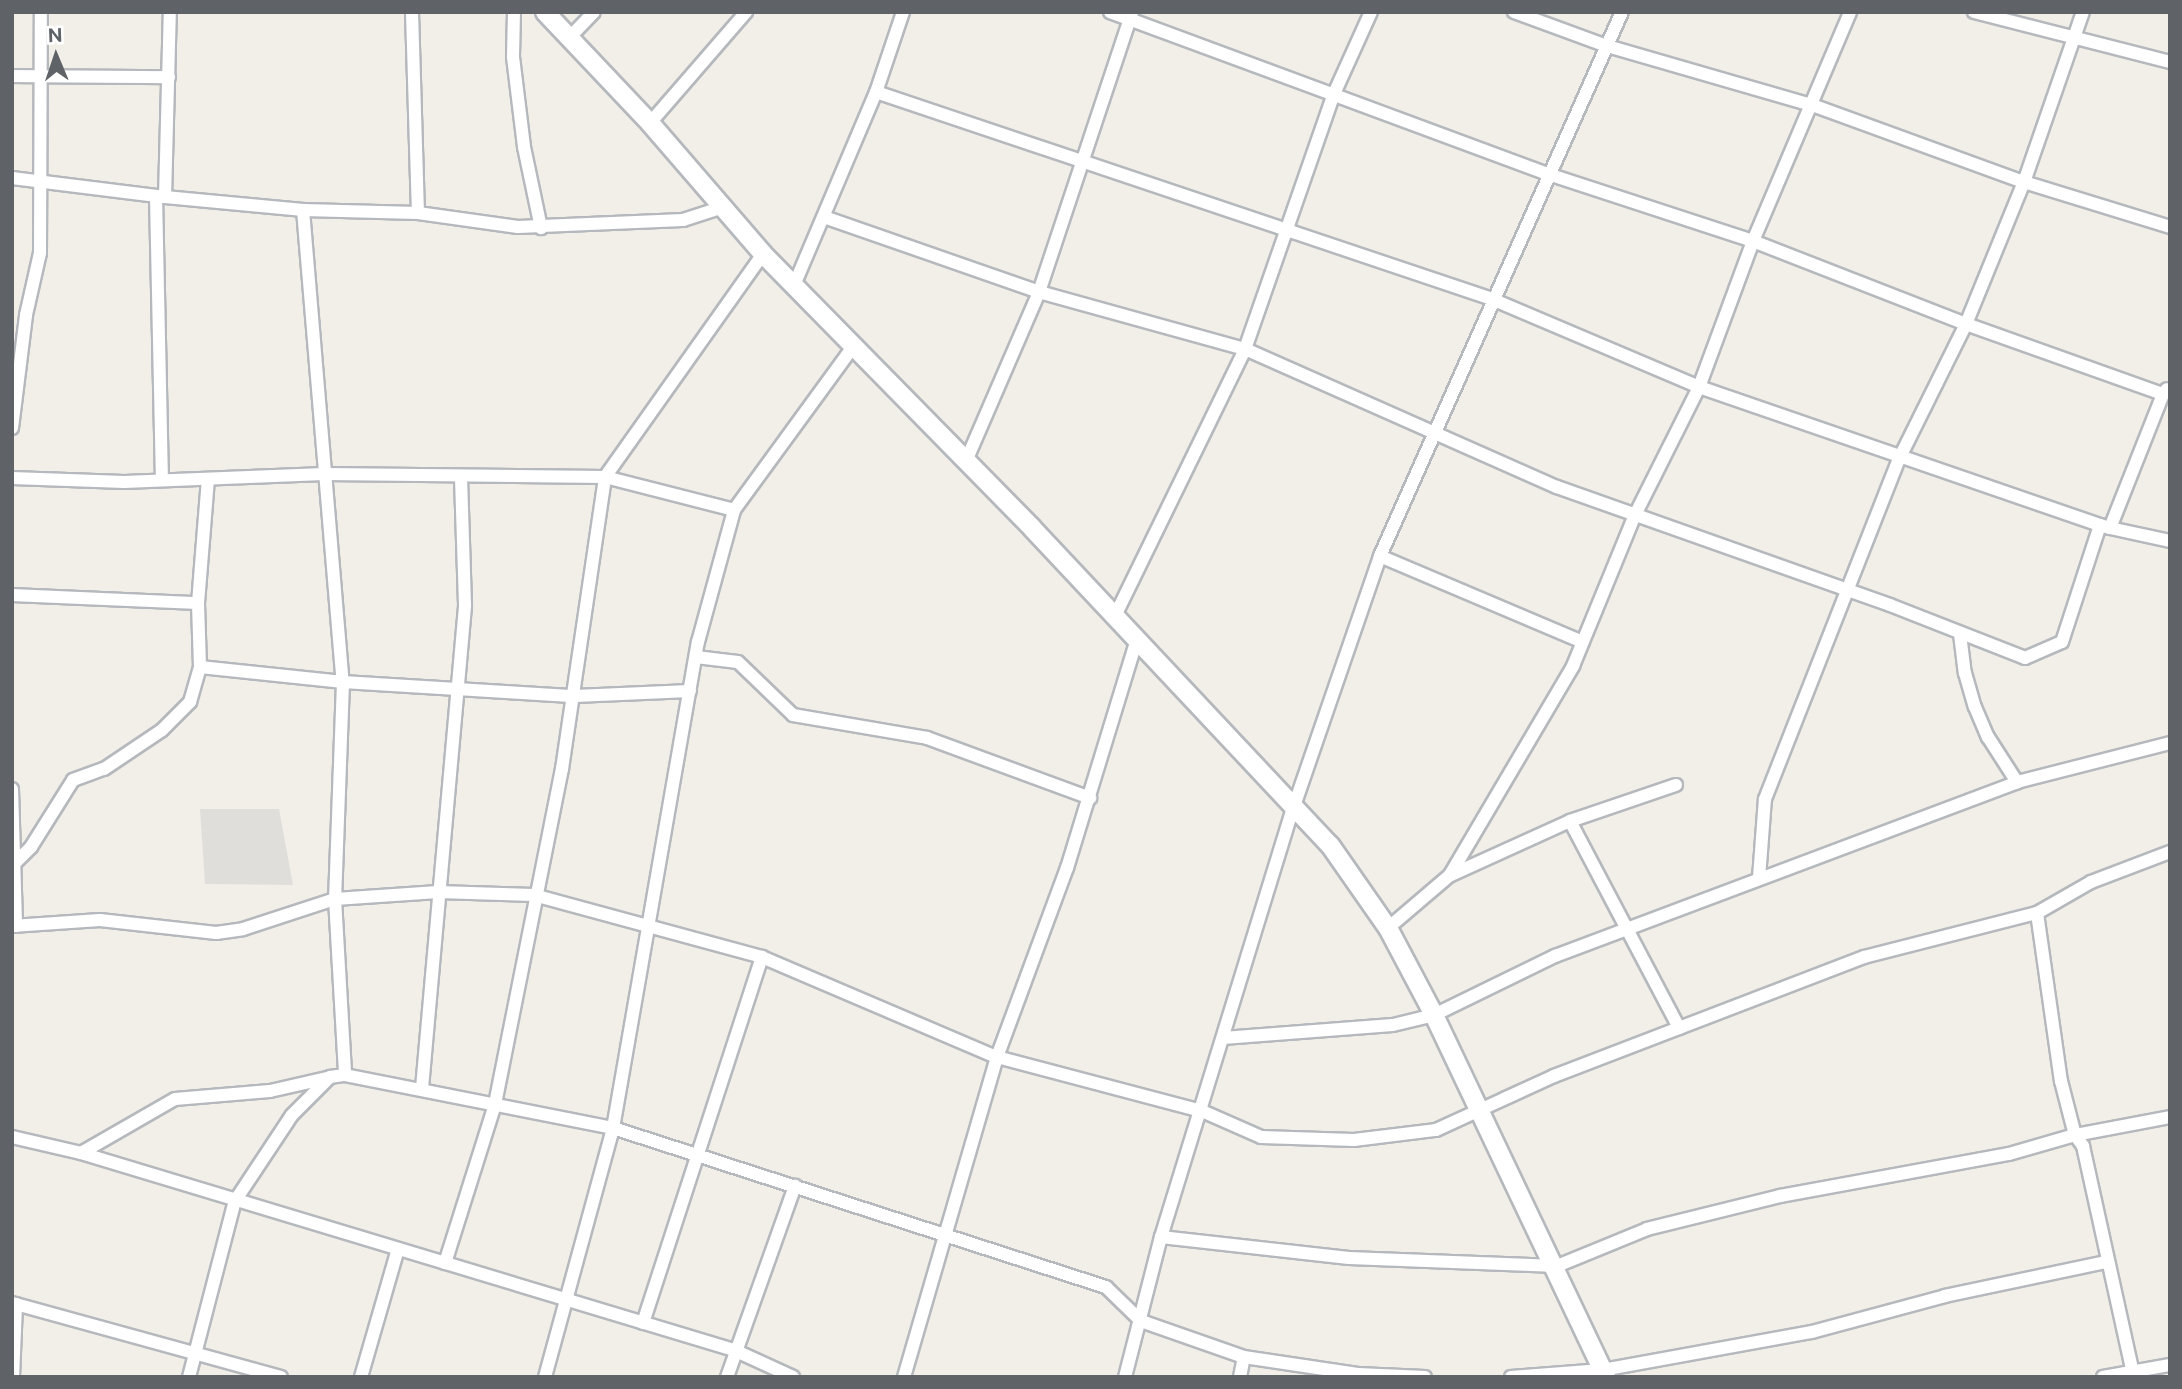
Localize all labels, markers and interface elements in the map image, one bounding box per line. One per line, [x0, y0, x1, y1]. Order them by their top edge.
north arrow [21, 21, 91, 91]
text: N [47, 24, 63, 46]

